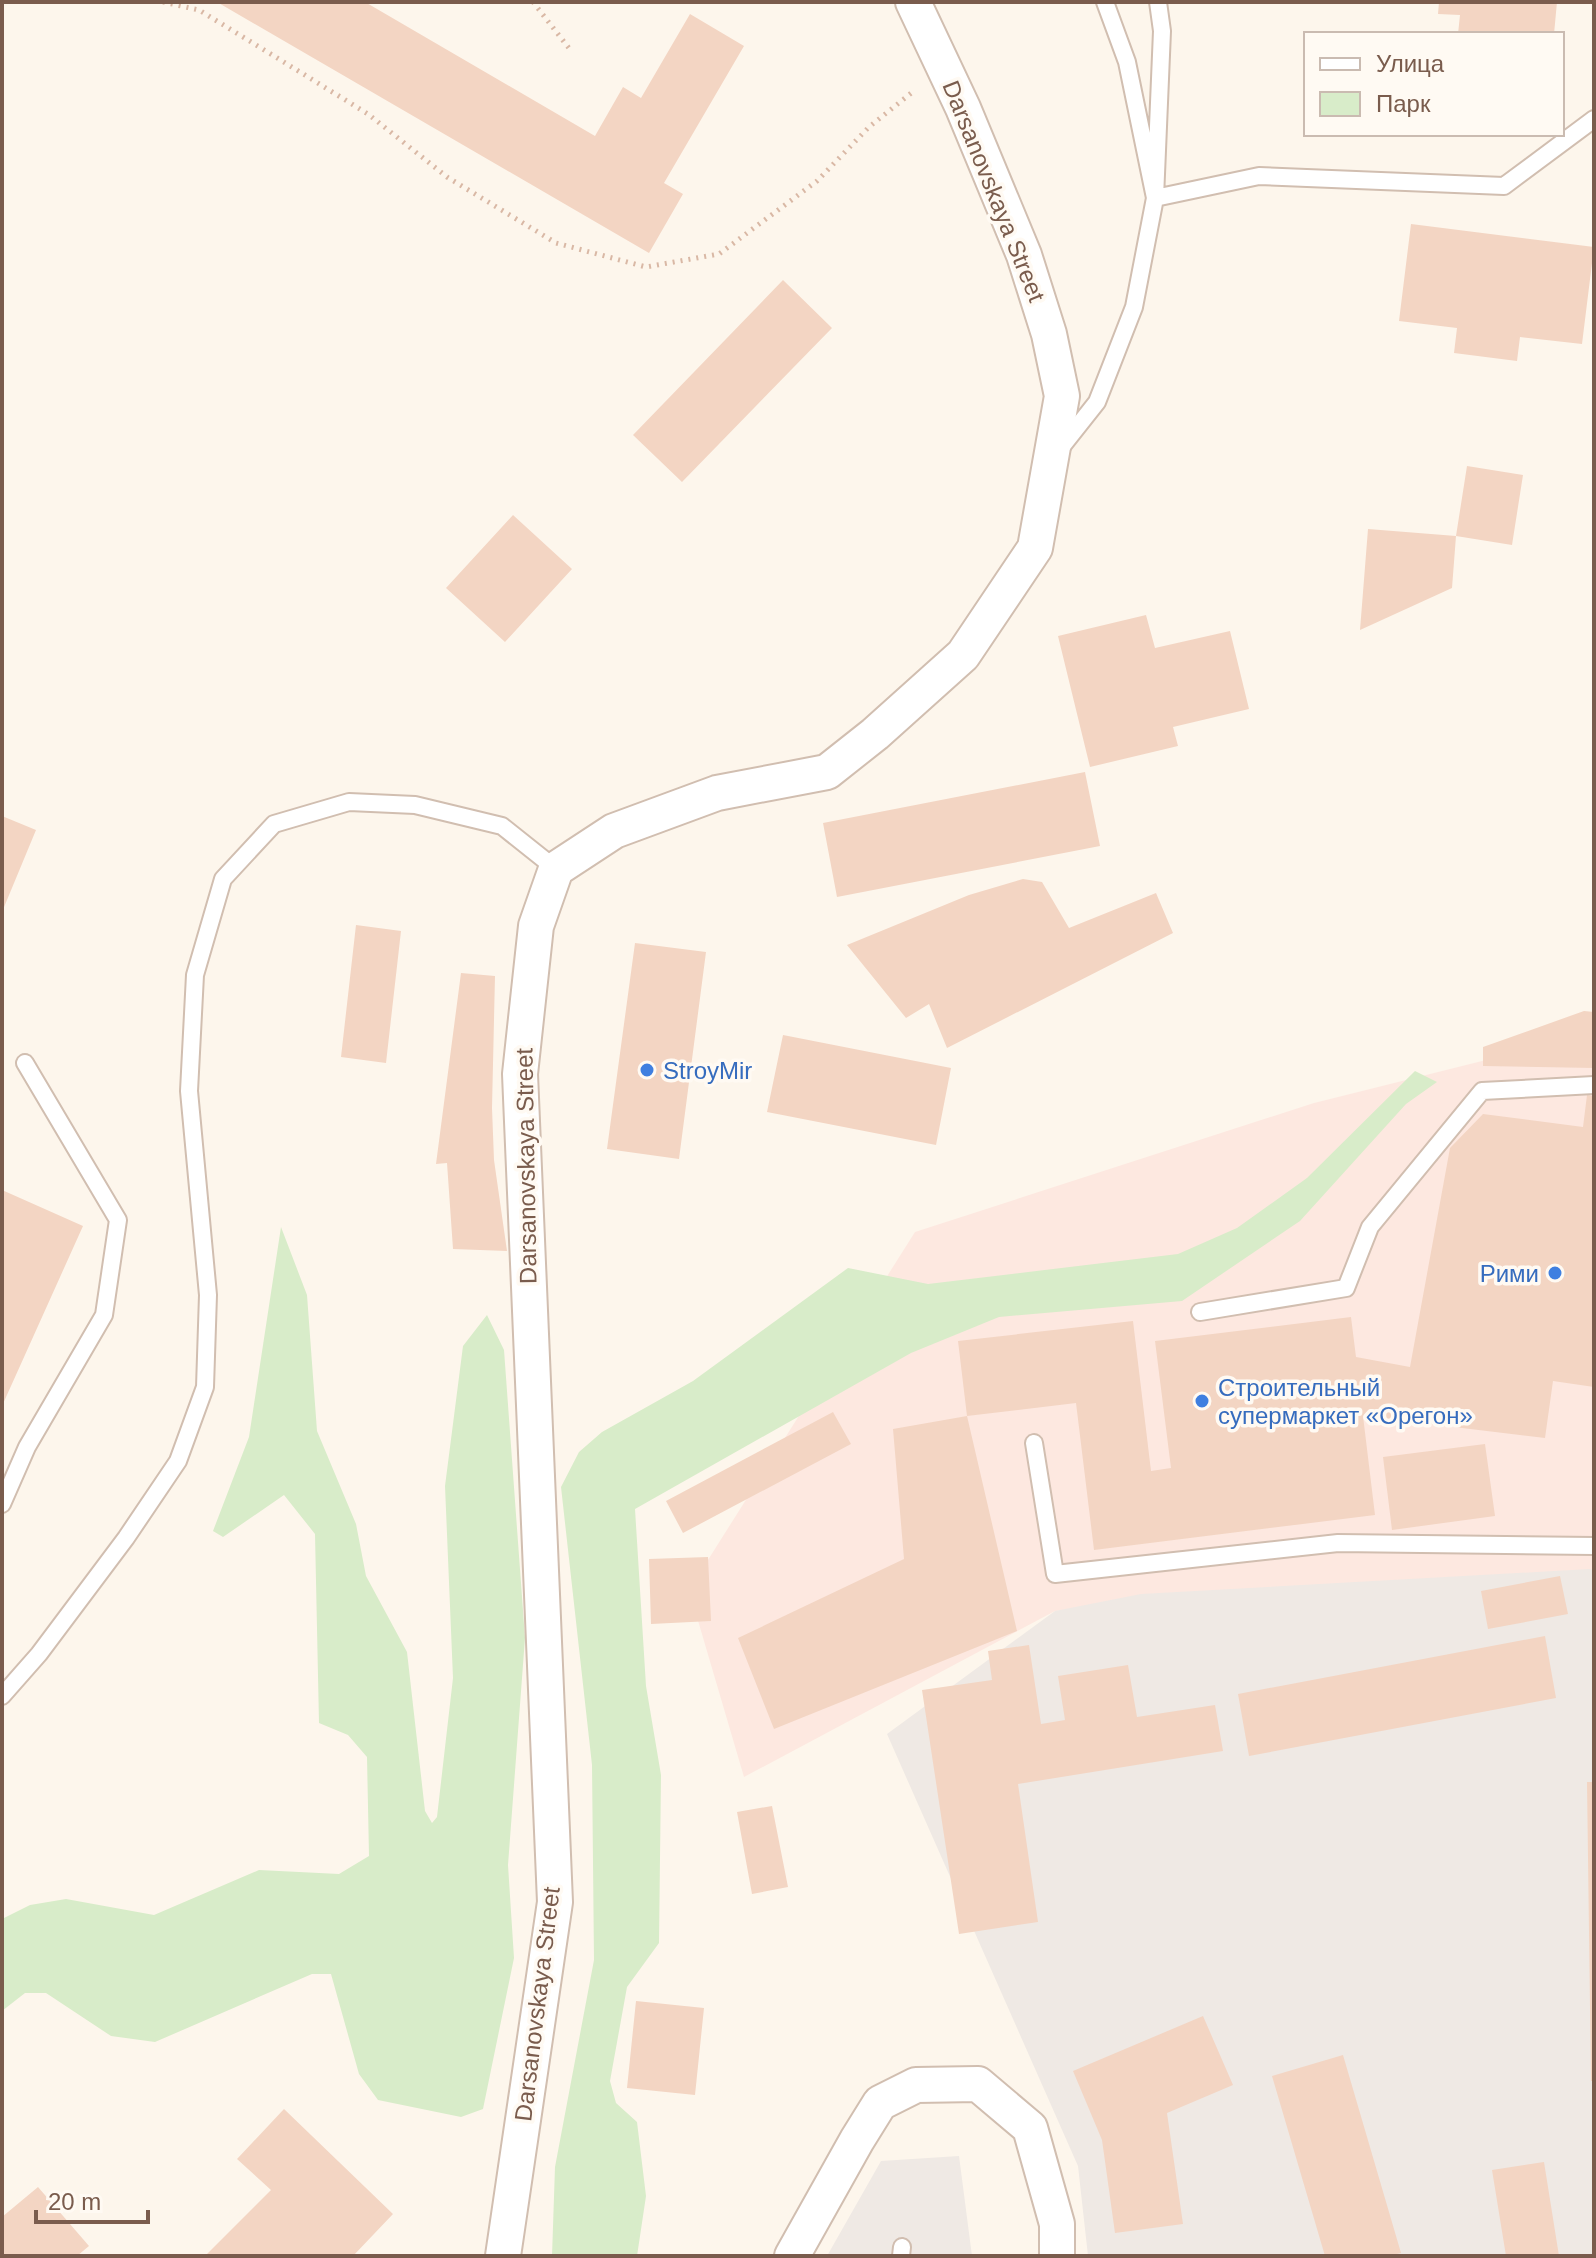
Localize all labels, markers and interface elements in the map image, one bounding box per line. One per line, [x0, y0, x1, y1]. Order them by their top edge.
legend [1304, 32, 1564, 136]
text: Улица [1376, 50, 1445, 77]
street label: Darsanovskaya Street [937, 76, 1051, 306]
text: Парк [1376, 90, 1431, 117]
street label: Darsanovskaya Street [510, 1047, 542, 1284]
place label: StroyMir [663, 1057, 752, 1084]
marker: StroyMir [638, 1061, 656, 1079]
place label: Рими [1480, 1260, 1539, 1287]
marker: Рими [1546, 1264, 1564, 1282]
place label: Строительный супермаркет «Орегон» [1218, 1374, 1473, 1429]
marker: Строительный супермаркет «Орегон» [1193, 1392, 1211, 1410]
street label: Darsanovskaya Street [509, 1885, 565, 2123]
scale bar [36, 2174, 148, 2224]
text: 20 m [48, 2188, 101, 2215]

